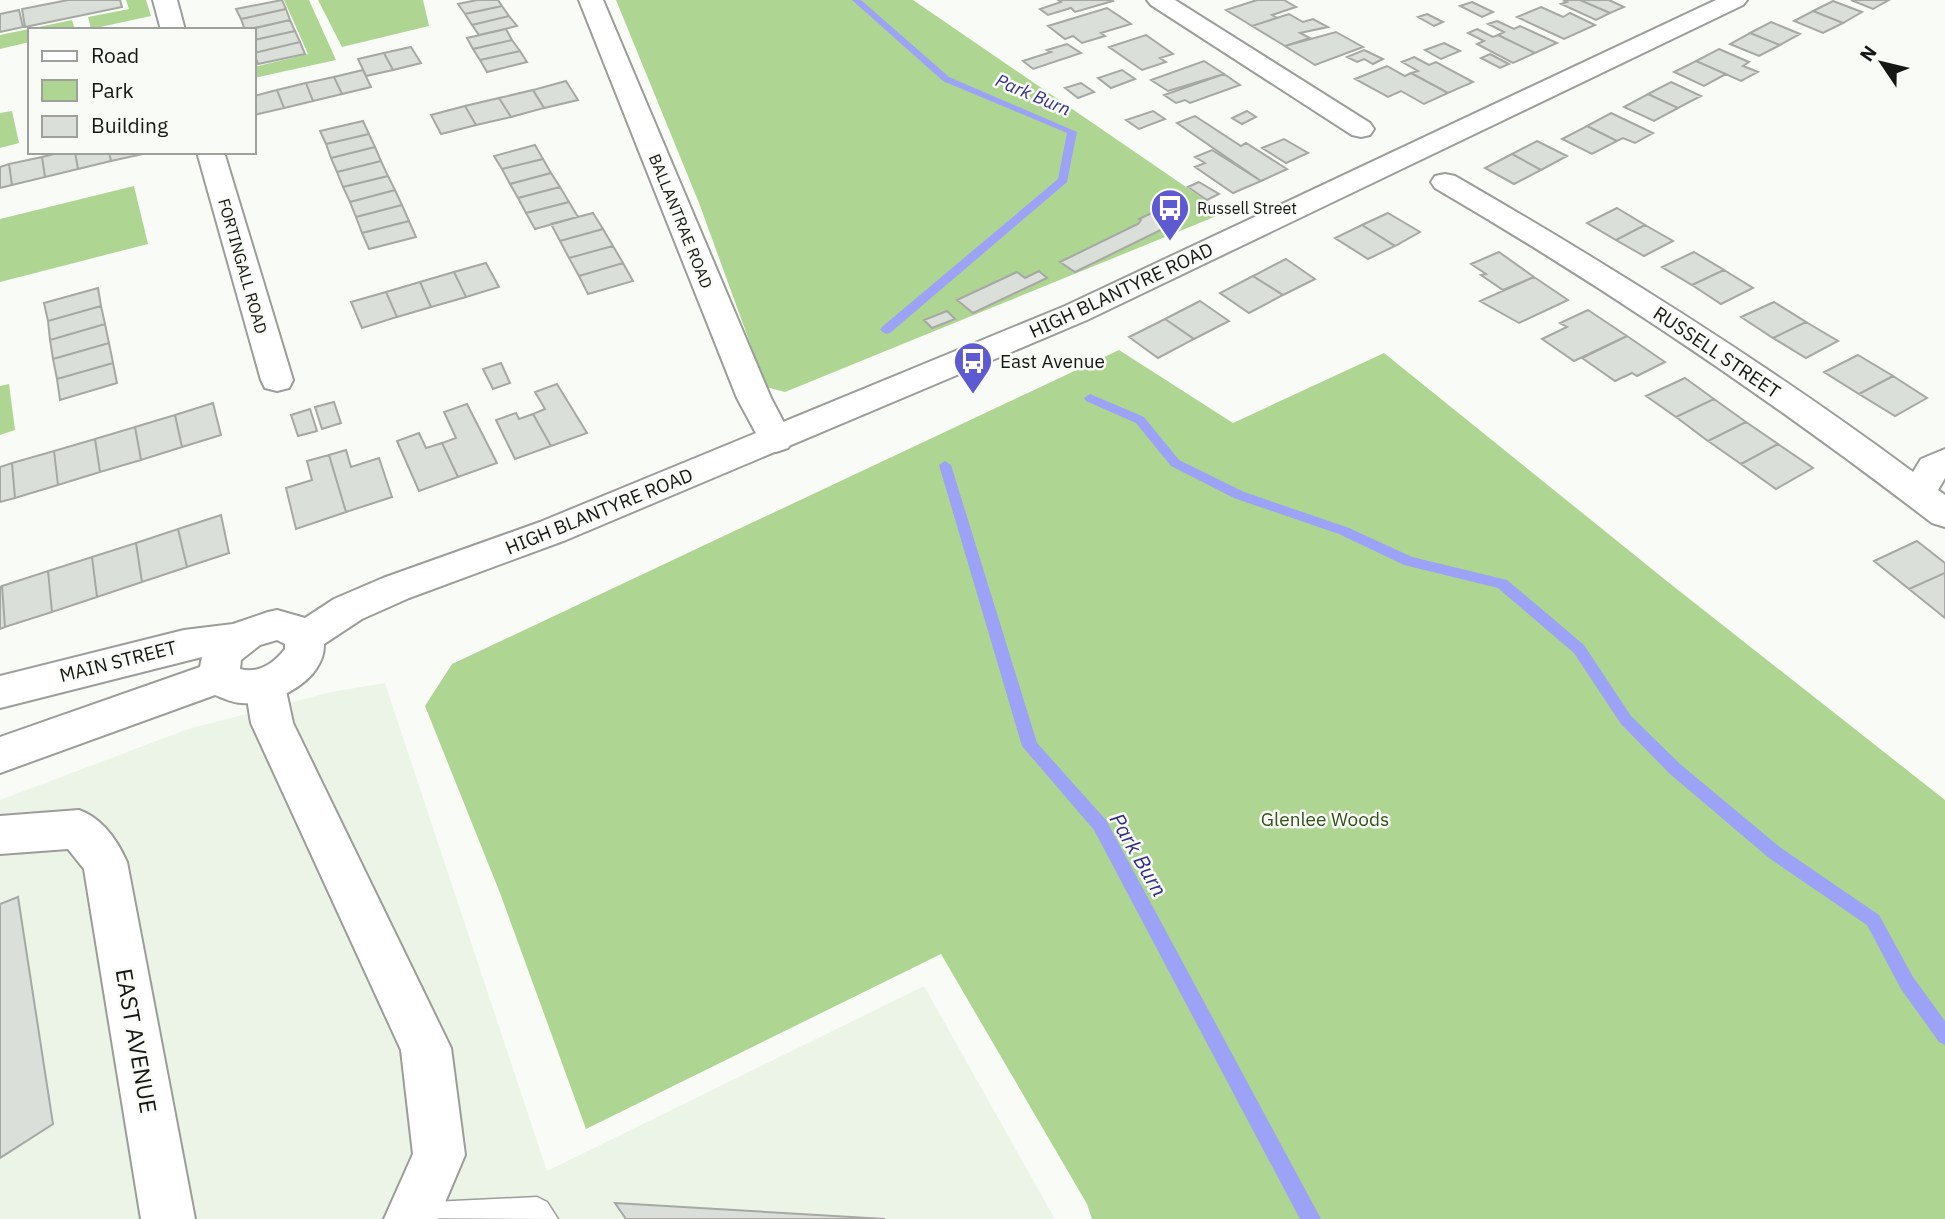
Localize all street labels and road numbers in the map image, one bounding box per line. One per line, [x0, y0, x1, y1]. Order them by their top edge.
street label: BALLANTRAE ROAD [645, 151, 717, 291]
street label: FORTINGALL ROAD [214, 196, 272, 336]
street label: HIGH BLANTYRE ROAD [1025, 237, 1217, 343]
street label: RUSSELL STREET [1649, 301, 1785, 403]
street label: HIGH BLANTYRE ROAD [502, 462, 696, 560]
street label: MAIN STREET [57, 635, 179, 687]
street label: EAST AVENUE [110, 966, 164, 1115]

